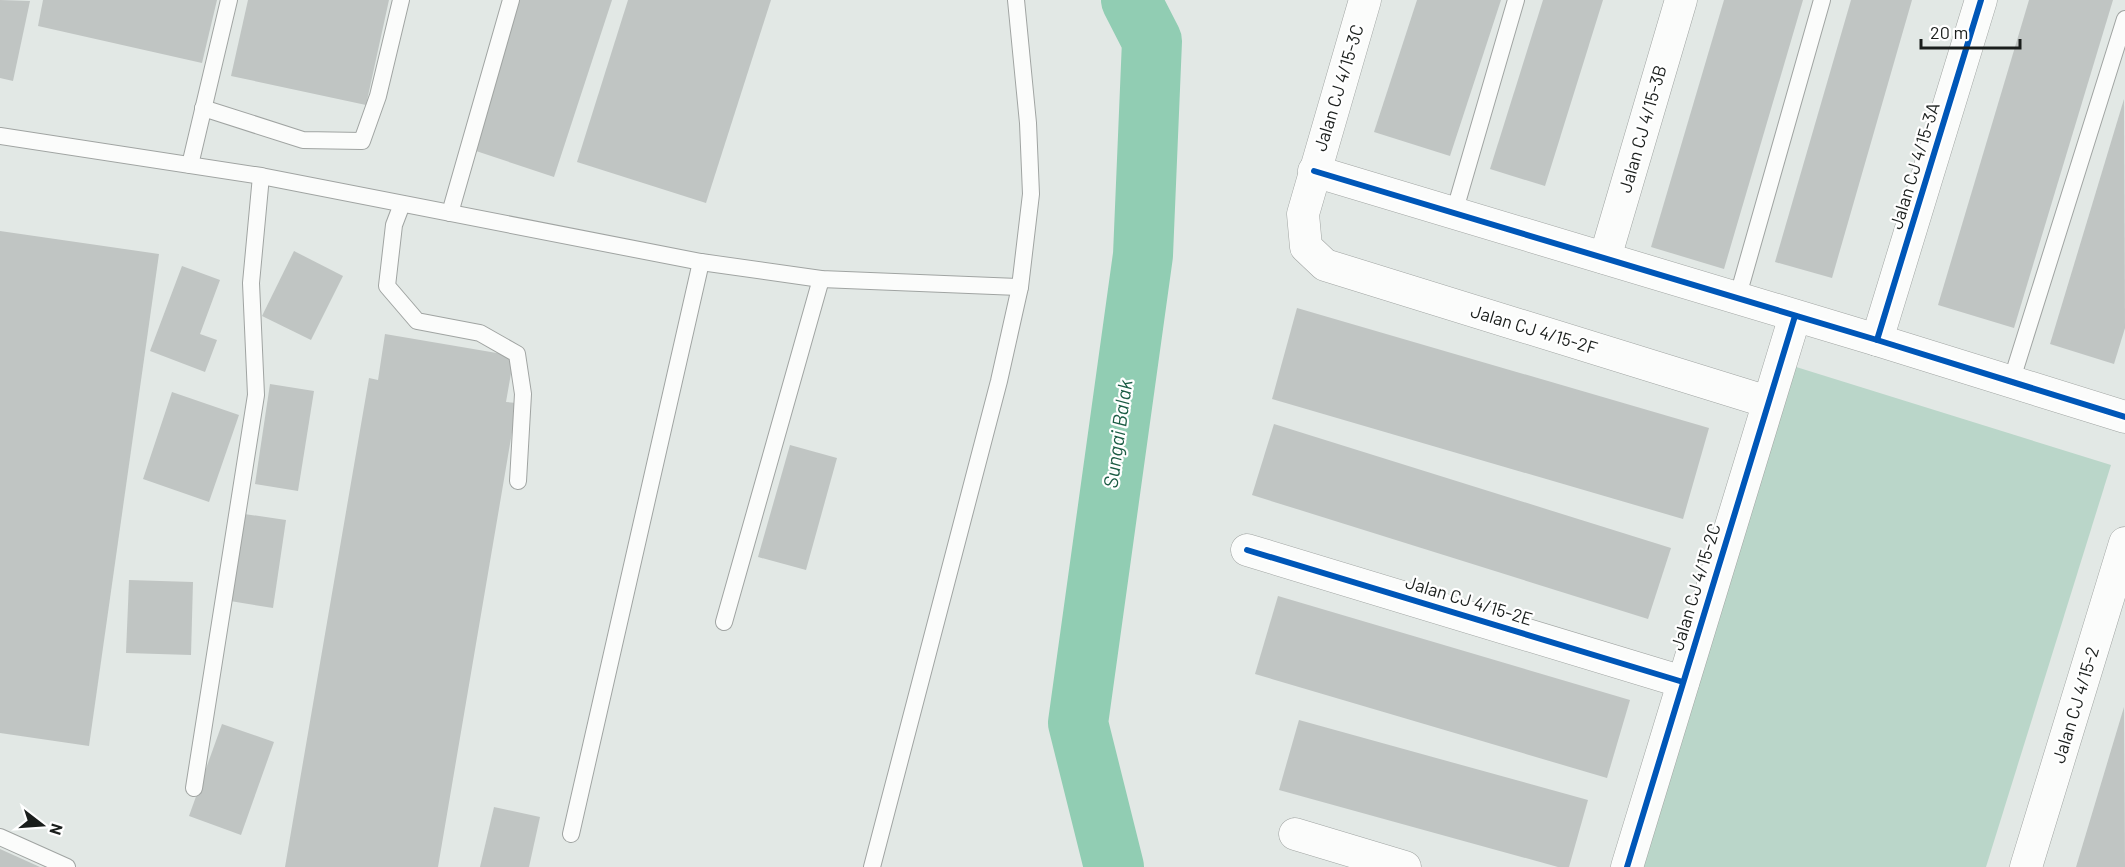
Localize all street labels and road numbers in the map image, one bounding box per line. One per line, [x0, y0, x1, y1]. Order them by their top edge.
street label: Jalan CJ 4/15-3C [1308, 22, 1368, 154]
street label: Jalan CJ 4/15-3B [1613, 62, 1671, 195]
street label: Jalan CJ 4/15-3A [1884, 100, 1944, 232]
street label: Jalan CJ 4/15-2F [1468, 299, 1600, 359]
street label: Jalan CJ 4/15-2C [1665, 520, 1725, 653]
street label: Jalan CJ 4/15-2E [1403, 570, 1536, 630]
street label: Jalan CJ 4/15-2 [2047, 644, 2103, 766]

